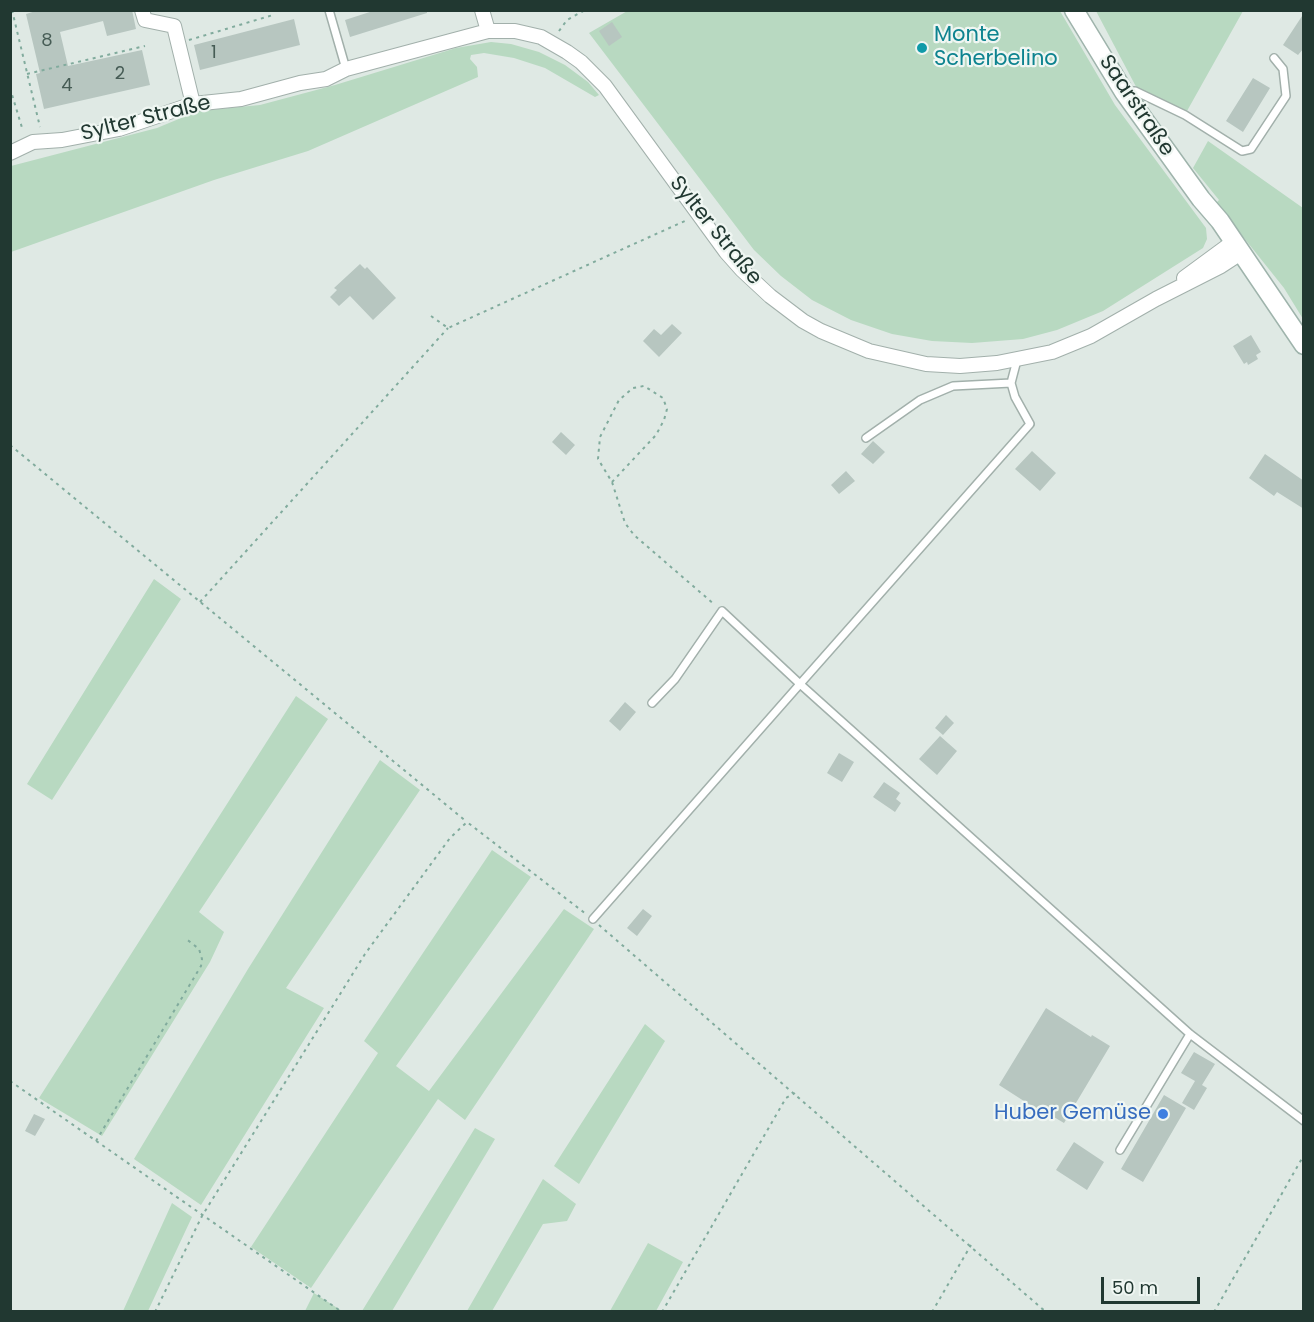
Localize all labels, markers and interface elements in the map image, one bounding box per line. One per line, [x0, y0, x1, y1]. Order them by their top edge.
place label: Monte Scherbelino [934, 23, 1058, 73]
house number: 8 [41, 30, 53, 52]
marker: Monte Scherbelino [915, 41, 929, 55]
house number: 1 [211, 42, 217, 64]
street label: Saarstraße [1093, 51, 1179, 161]
house number: 2 [115, 63, 125, 85]
house number: 4 [61, 75, 73, 97]
street label: Sylter Straße [79, 91, 213, 147]
street label: Sylter Straße [663, 171, 767, 291]
place label: Huber Gemüse [994, 1101, 1151, 1127]
marker: Huber Gemüse [1156, 1107, 1170, 1121]
scale bar [1104, 1265, 1203, 1303]
text: 50 m [1112, 1275, 1158, 1300]

